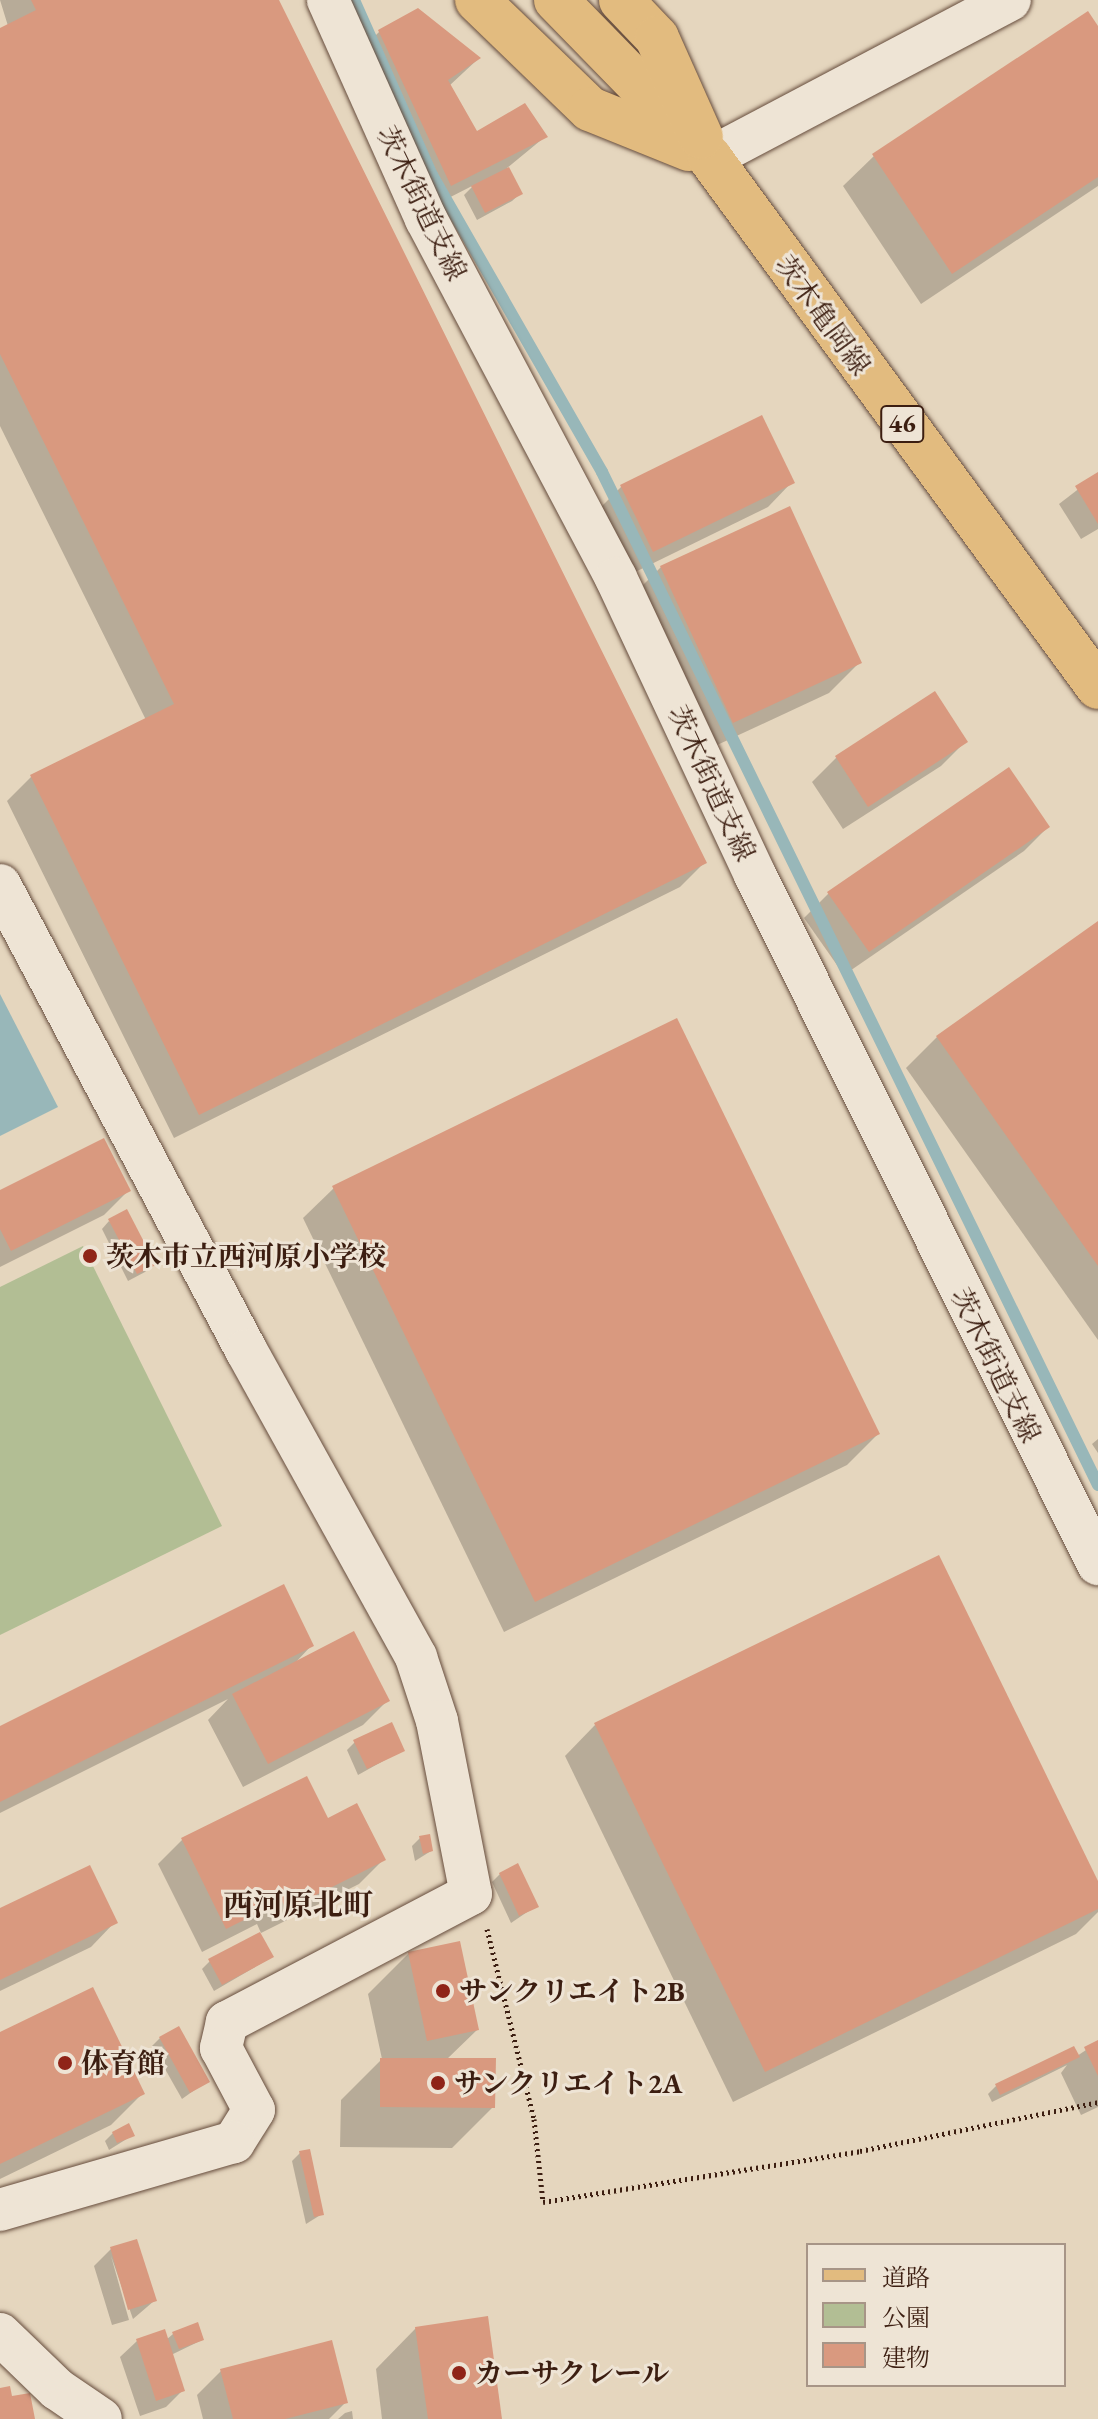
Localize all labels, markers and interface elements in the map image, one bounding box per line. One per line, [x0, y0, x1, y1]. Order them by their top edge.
street label: 茨木街道支線 [370, 120, 474, 286]
street label: 茨木亀岡線 [768, 248, 878, 382]
road number: 46 [880, 402, 924, 446]
street label: 茨木街道支線 [661, 700, 763, 866]
place label: 茨木市立西河原小学校 [106, 1239, 386, 1273]
marker: 茨木市立西河原小学校 [81, 1247, 99, 1265]
street label: 茨木街道支線 [944, 1282, 1048, 1448]
district label: 西河原北町 [223, 1887, 373, 1923]
place label: サンクリエイト2B [459, 1974, 687, 2008]
marker: サンクリエイト2B [434, 1982, 452, 2000]
place label: 体育館 [81, 2046, 165, 2080]
marker: 体育館 [56, 2054, 74, 2072]
place label: サンクリエイト2A [454, 2066, 685, 2100]
marker: サンクリエイト2A [429, 2074, 447, 2092]
legend [806, 2243, 1066, 2387]
text: 道路 [882, 2262, 930, 2293]
text: 公園 [882, 2302, 930, 2333]
text: 建物 [882, 2342, 930, 2373]
place label: カーサクレール [475, 2356, 671, 2390]
marker: カーサクレール [450, 2364, 468, 2382]

